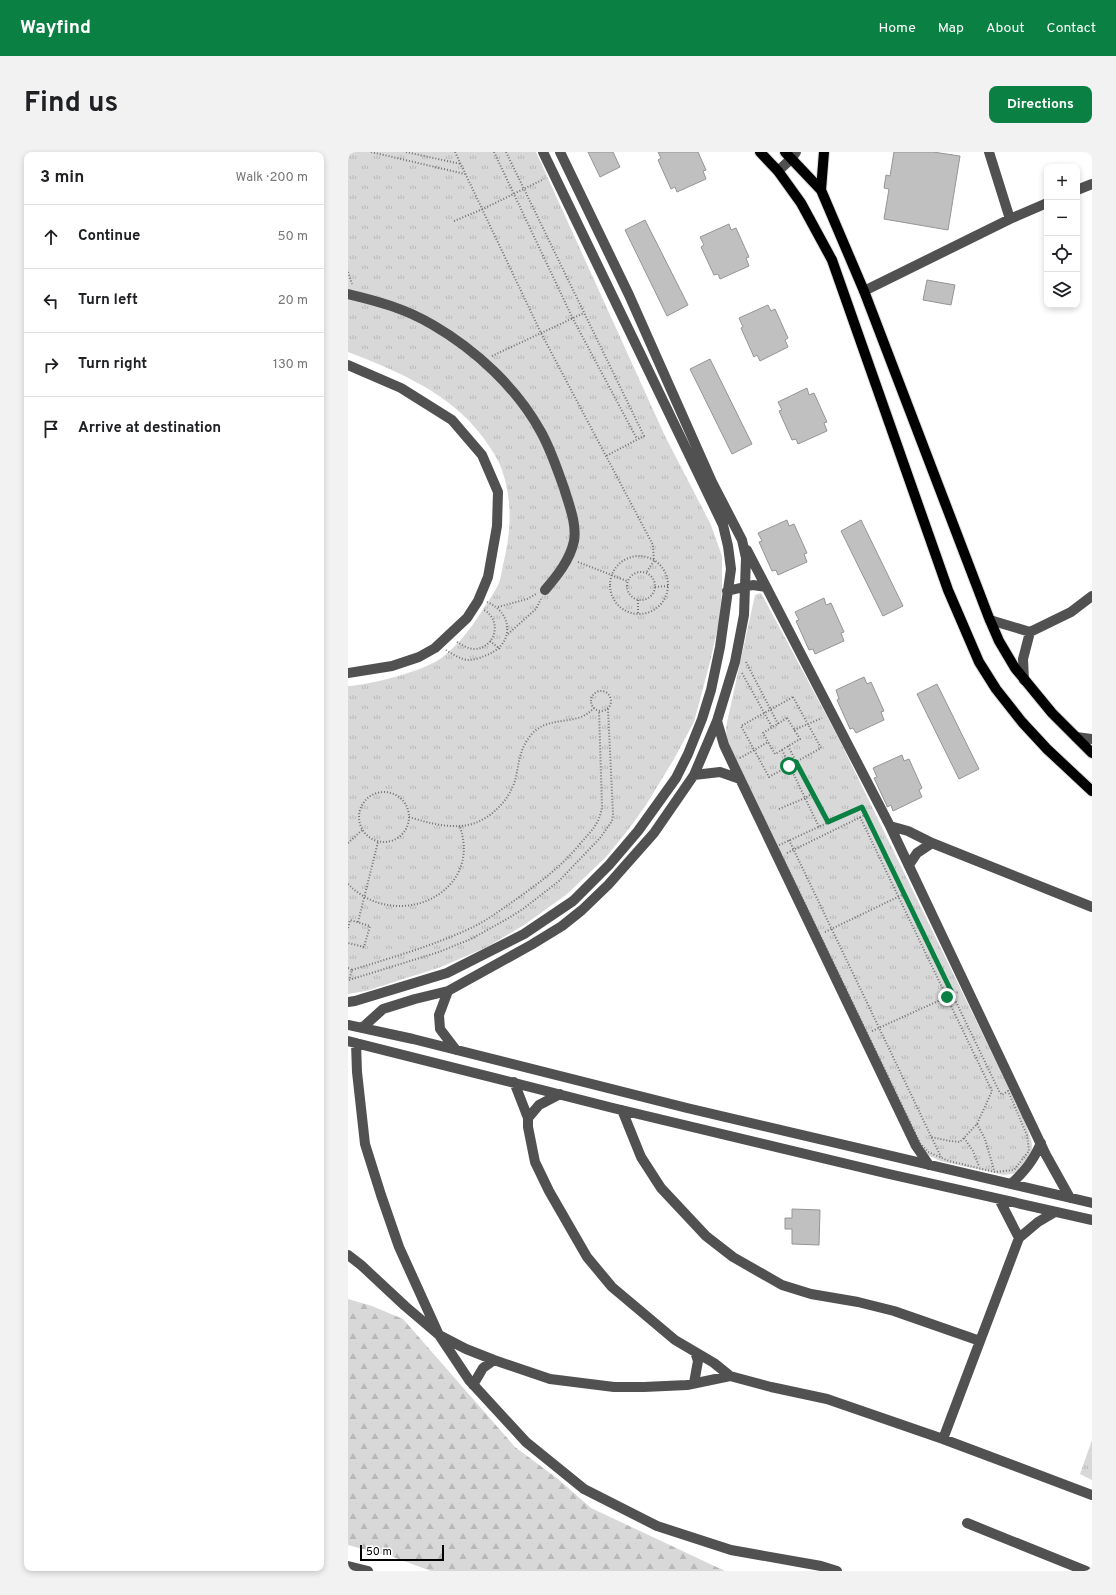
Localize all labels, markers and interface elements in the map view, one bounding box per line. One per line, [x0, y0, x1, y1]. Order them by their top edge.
text: Wayfind [20, 16, 91, 40]
text: Home [879, 20, 916, 37]
text: Map [938, 20, 964, 37]
text: About [986, 20, 1025, 37]
text: Contact [1047, 20, 1096, 37]
text: Find us [24, 86, 118, 122]
button: Directions [989, 86, 1092, 123]
map controls [1044, 164, 1080, 308]
button: + [1044, 164, 1080, 200]
text: 3 min [40, 167, 84, 189]
text: Walk · 200 m [236, 170, 308, 186]
button: − [1044, 200, 1080, 236]
icon: ahead [40, 226, 62, 248]
text: Continue [78, 227, 140, 246]
text: 50 m [278, 229, 308, 245]
button: locate [1044, 236, 1080, 272]
button: layers [1044, 272, 1080, 308]
icon: left [40, 290, 62, 312]
text: Turn left [78, 291, 138, 310]
text: 20 m [278, 293, 308, 309]
icon: right [40, 354, 62, 376]
text: Turn right [78, 355, 147, 374]
text: 130 m [273, 357, 308, 373]
icon: arrive [40, 418, 62, 440]
text: Arrive at destination [78, 419, 221, 438]
route start [780, 757, 798, 775]
route end [938, 988, 956, 1006]
scale bar [360, 1543, 444, 1562]
text: 50 m [366, 1545, 392, 1559]

